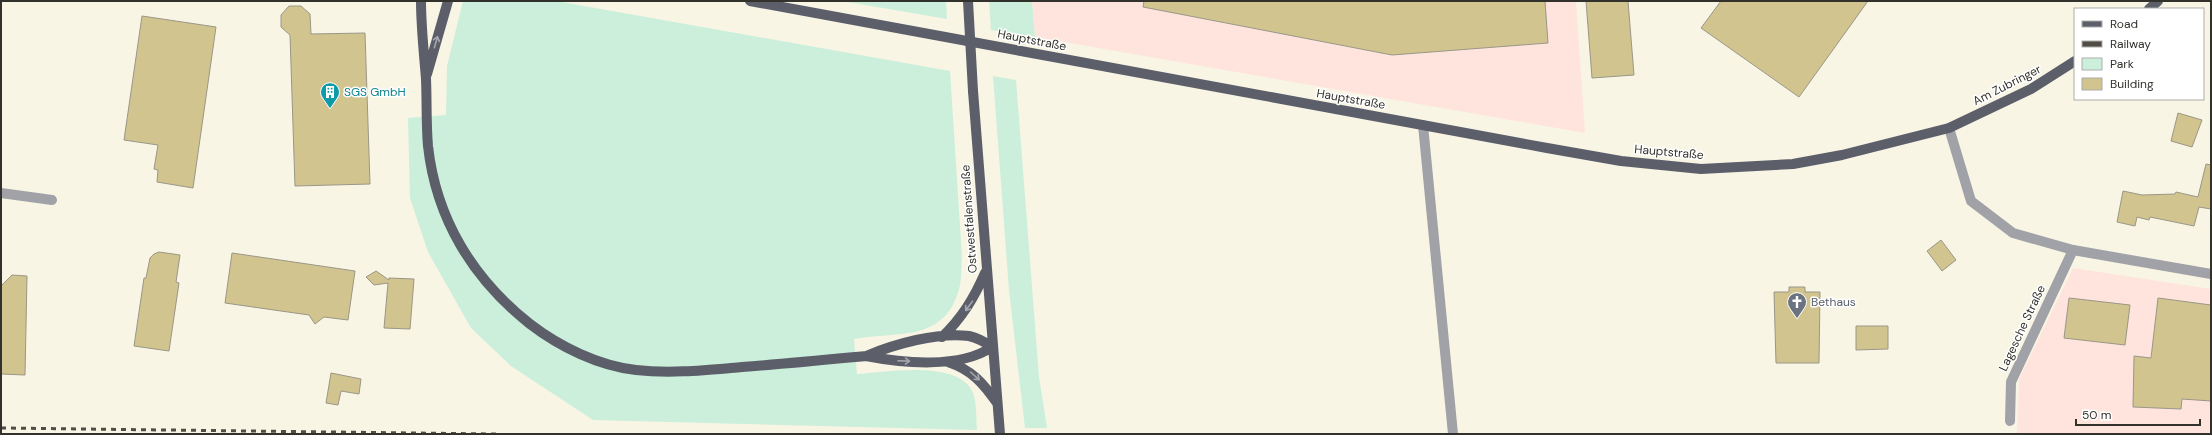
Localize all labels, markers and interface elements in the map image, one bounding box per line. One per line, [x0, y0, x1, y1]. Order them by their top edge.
legend [2074, 8, 2204, 100]
text: Road [2110, 16, 2138, 32]
street label: Hauptstraße [996, 26, 1068, 55]
one-way arrow [433, 36, 440, 49]
text: Railway [2110, 36, 2151, 52]
text: Park [2110, 56, 2134, 72]
street label: Am Zubringer [1970, 61, 2044, 109]
text: Building [2110, 76, 2154, 92]
building icon: SGS GmbH [319, 81, 341, 109]
place label: SGS GmbH [344, 84, 406, 100]
street label: Hauptstraße [1315, 85, 1387, 113]
street label: Hauptstraße [1634, 141, 1705, 163]
street label: Ostwestfalenstraße [957, 164, 981, 274]
street label: Lagesche Straße [1995, 282, 2049, 374]
church icon: Bethaus [1786, 291, 1808, 319]
place label: Bethaus [1811, 294, 1856, 310]
one-way arrow [964, 300, 973, 311]
one-way arrow [897, 357, 910, 365]
one-way arrow [970, 372, 981, 381]
scale bar [2076, 401, 2200, 427]
text: 50 m [2082, 407, 2111, 423]

